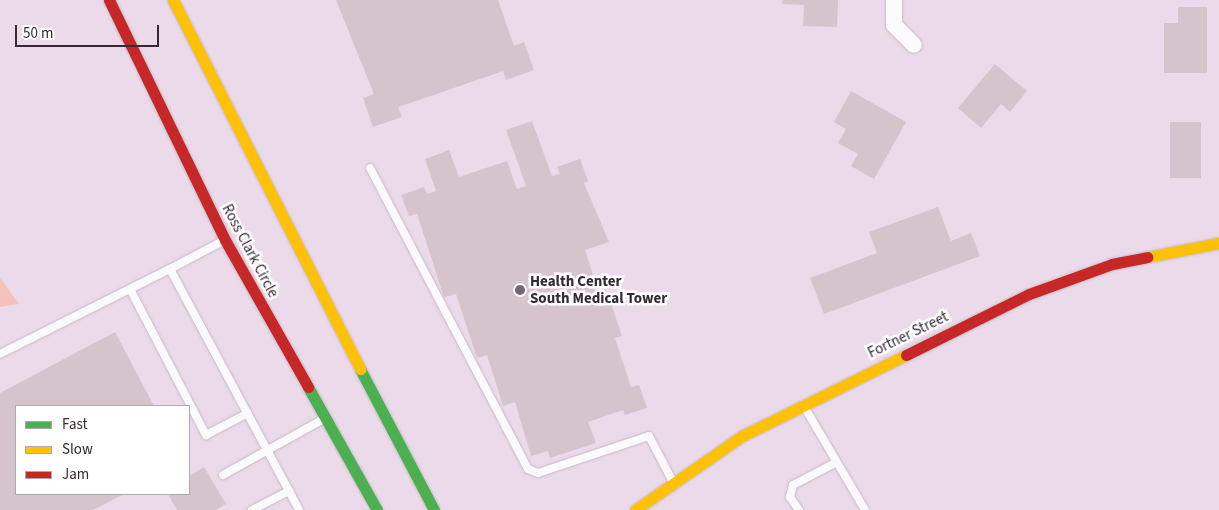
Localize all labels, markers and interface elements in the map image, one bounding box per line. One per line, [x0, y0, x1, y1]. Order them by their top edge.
scale bar [18, 15, 161, 47]
text: 50 m [23, 23, 53, 44]
street label: Ross Clark Circle [218, 201, 282, 301]
place label: Health Center South Medical Tower [530, 272, 667, 307]
marker: Health Center South Medical Tower [514, 284, 526, 296]
street label: Fortner Street [865, 308, 951, 362]
legend [15, 405, 190, 495]
text: Fast [62, 414, 88, 435]
text: Slow [62, 439, 93, 460]
text: Jam [62, 464, 89, 485]

